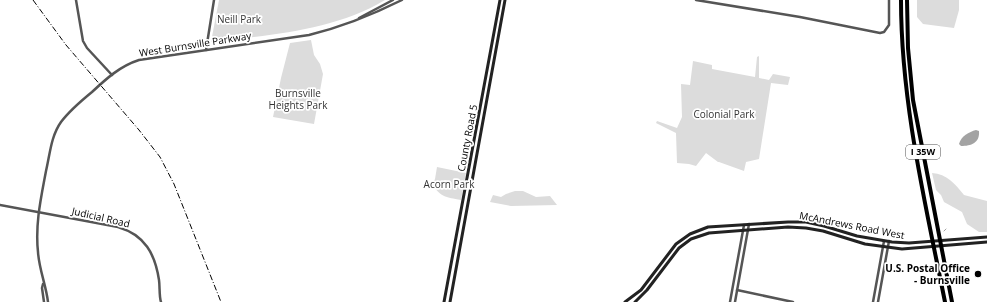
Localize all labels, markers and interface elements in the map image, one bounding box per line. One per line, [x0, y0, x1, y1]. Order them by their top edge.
park label: Neill Park [217, 12, 262, 26]
street label: West Burnsville Parkway [138, 28, 253, 60]
park label: Burnsville Heights Park [269, 86, 328, 112]
street label: County Road 5 [454, 103, 480, 173]
park label: Colonial Park [693, 107, 755, 121]
road number: I 35W [906, 145, 940, 159]
park label: Acorn Park [424, 177, 475, 191]
street label: Judicial Road [70, 203, 131, 230]
street label: McAndrews Road West [798, 208, 906, 242]
place label: U.S. Postal Office - Burnsville [885, 261, 970, 287]
marker: U.S. Postal Office - Burnsville [973, 269, 983, 279]

